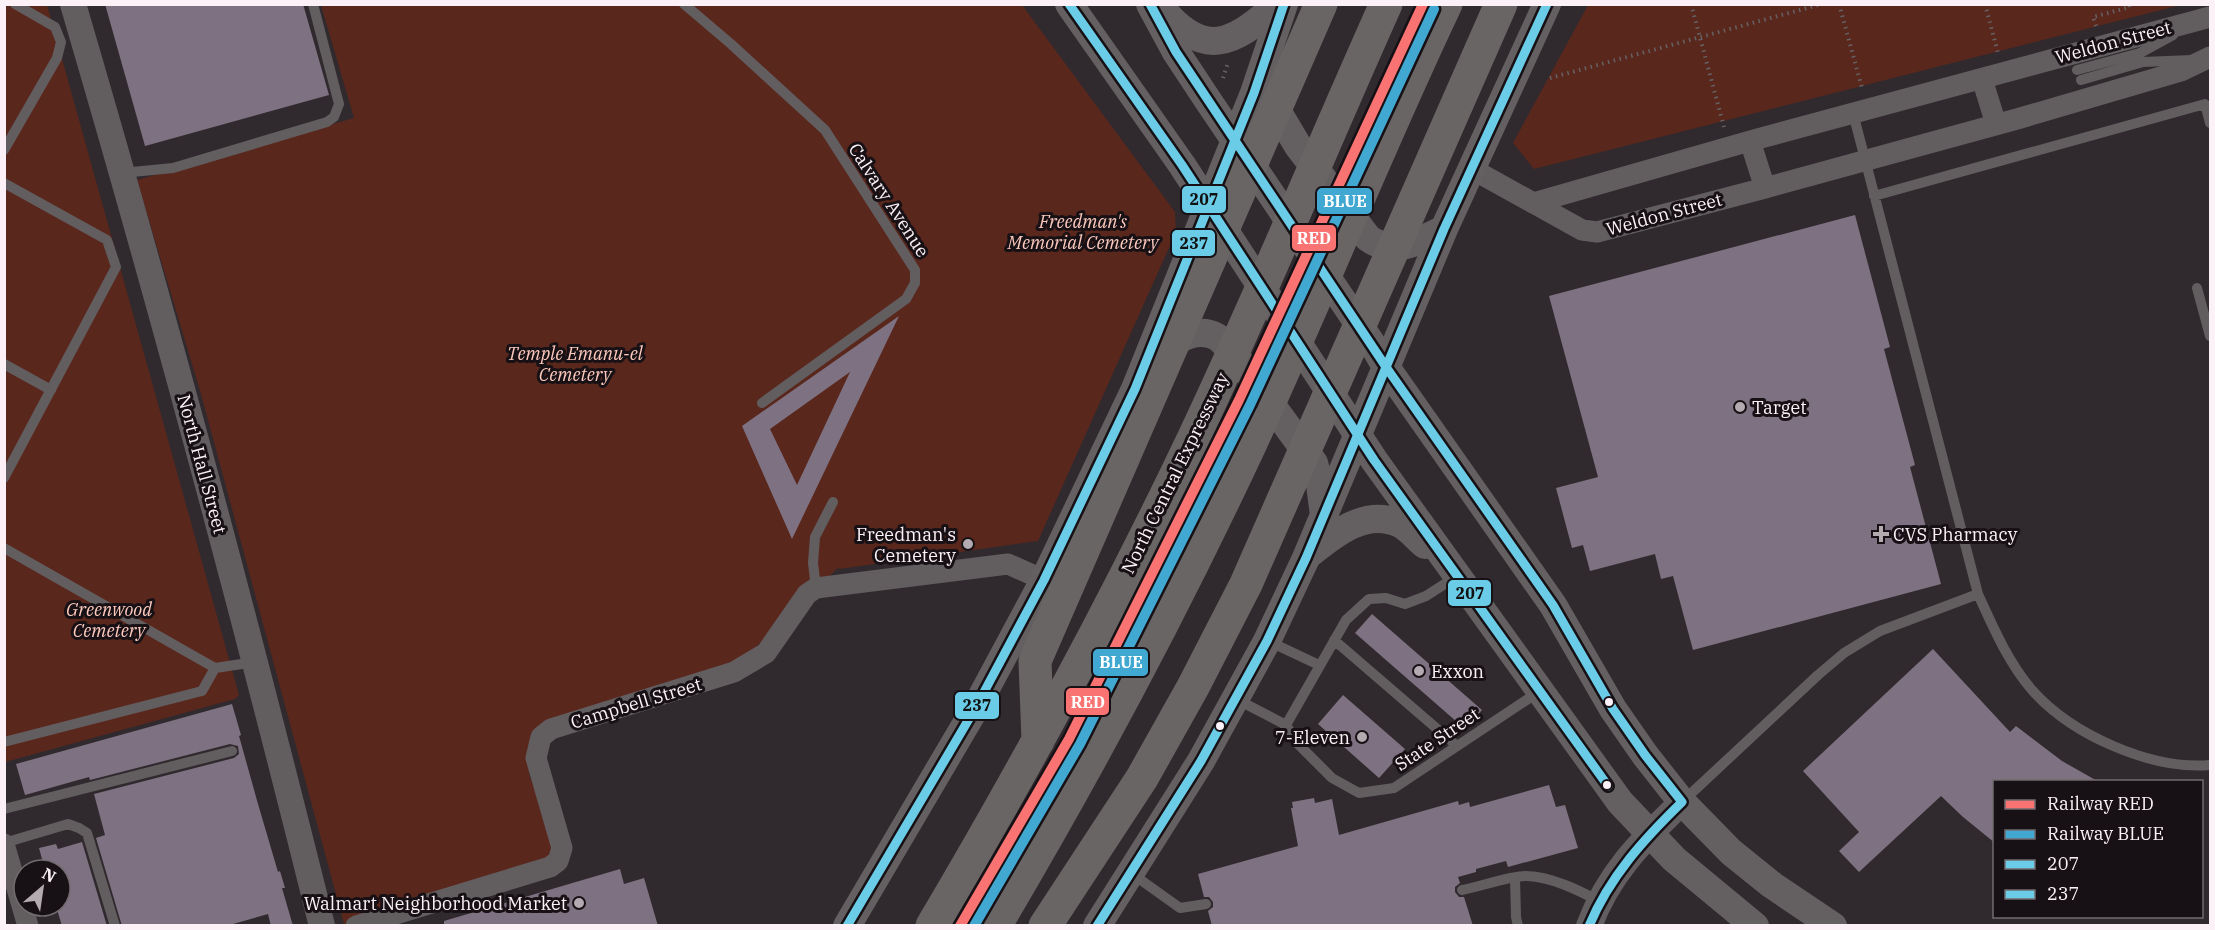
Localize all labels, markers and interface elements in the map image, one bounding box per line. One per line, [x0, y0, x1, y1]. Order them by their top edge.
street label: Weldon Street [2053, 15, 2173, 69]
street label: Calvary Avenue [844, 139, 934, 261]
line badge: 207 [1181, 185, 1227, 214]
line badge: BLUE [1316, 187, 1373, 215]
street label: Weldon Street [1604, 187, 1724, 241]
text: 207 [1190, 189, 1218, 209]
text: BLUE [1323, 191, 1367, 211]
park label: Freedman's Memorial Cemetery [1007, 210, 1160, 254]
line badge: RED [1291, 224, 1337, 252]
text: RED [1297, 228, 1331, 248]
line badge: 237 [1171, 229, 1216, 257]
text: 237 [1180, 233, 1208, 253]
park label: Temple Emanu-el Cemetery [507, 342, 644, 386]
street label: North Central Expressway [1116, 368, 1234, 577]
street label: North Hall Street [172, 392, 232, 536]
place label: Target [1752, 396, 1807, 419]
marker: Target [1733, 400, 1747, 414]
place label: Freedman's Cemetery [856, 523, 956, 567]
place label: CVS Pharmacy [1893, 523, 2018, 546]
marker: CVS Pharmacy [1874, 527, 1888, 541]
marker: Freedman's Cemetery [961, 537, 975, 551]
line badge: 207 [1447, 579, 1492, 607]
text: 207 [1456, 583, 1484, 603]
park label: Greenwood Cemetery [66, 598, 152, 642]
line badge: BLUE [1092, 648, 1149, 677]
text: BLUE [1099, 652, 1143, 672]
place label: Exxon [1431, 660, 1484, 683]
marker: Exxon [1412, 664, 1426, 678]
street label: Campbell Street [568, 672, 704, 734]
line badge: RED [1065, 687, 1110, 716]
line badge: 237 [954, 691, 1000, 720]
text: RED [1071, 692, 1105, 712]
text: 237 [963, 695, 991, 715]
unlabelled marker [1603, 696, 1615, 708]
street label: State Street [1390, 702, 1484, 776]
unlabelled marker [1214, 720, 1226, 732]
place label: 7-Eleven [1275, 726, 1350, 749]
marker: 7-Eleven [1355, 730, 1369, 744]
unlabelled marker [1601, 779, 1613, 791]
legend [1993, 780, 2203, 918]
text: Railway RED [2047, 792, 2154, 815]
text: Railway BLUE [2047, 822, 2164, 845]
text: 207 [2047, 852, 2079, 875]
north arrow [12, 858, 72, 918]
text: N [39, 863, 60, 887]
text: 237 [2047, 882, 2079, 905]
place label: Walmart Neighborhood Market [304, 892, 567, 915]
marker: Walmart Neighborhood Market [572, 896, 586, 910]

